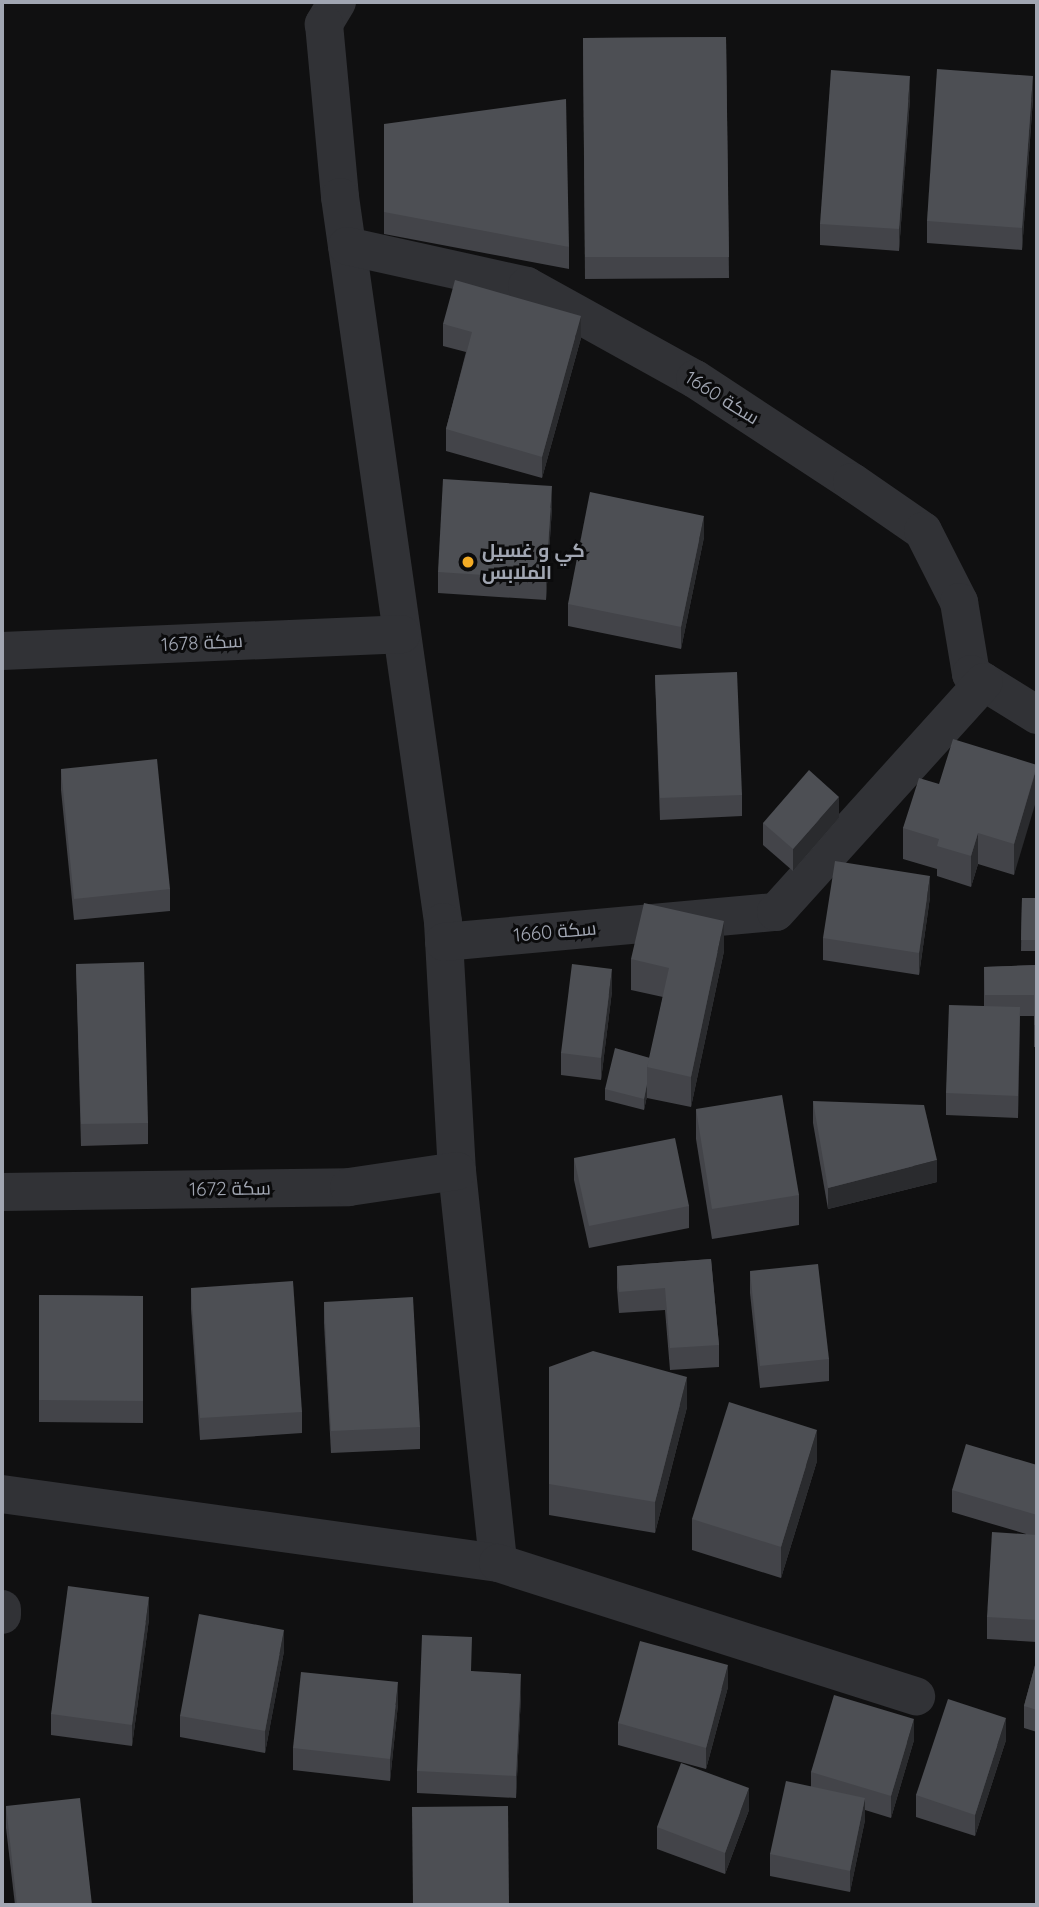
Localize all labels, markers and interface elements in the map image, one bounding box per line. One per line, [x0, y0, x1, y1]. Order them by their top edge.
street label: سكة 1660 [681, 366, 763, 430]
place label: كي و غسيل الملابس [482, 540, 585, 584]
marker: كي و غسيل الملابس [460, 554, 476, 570]
street label: سكة 1678 [161, 629, 243, 657]
street label: سكة 1660 [513, 917, 597, 947]
street label: سكة 1672 [189, 1177, 271, 1201]

